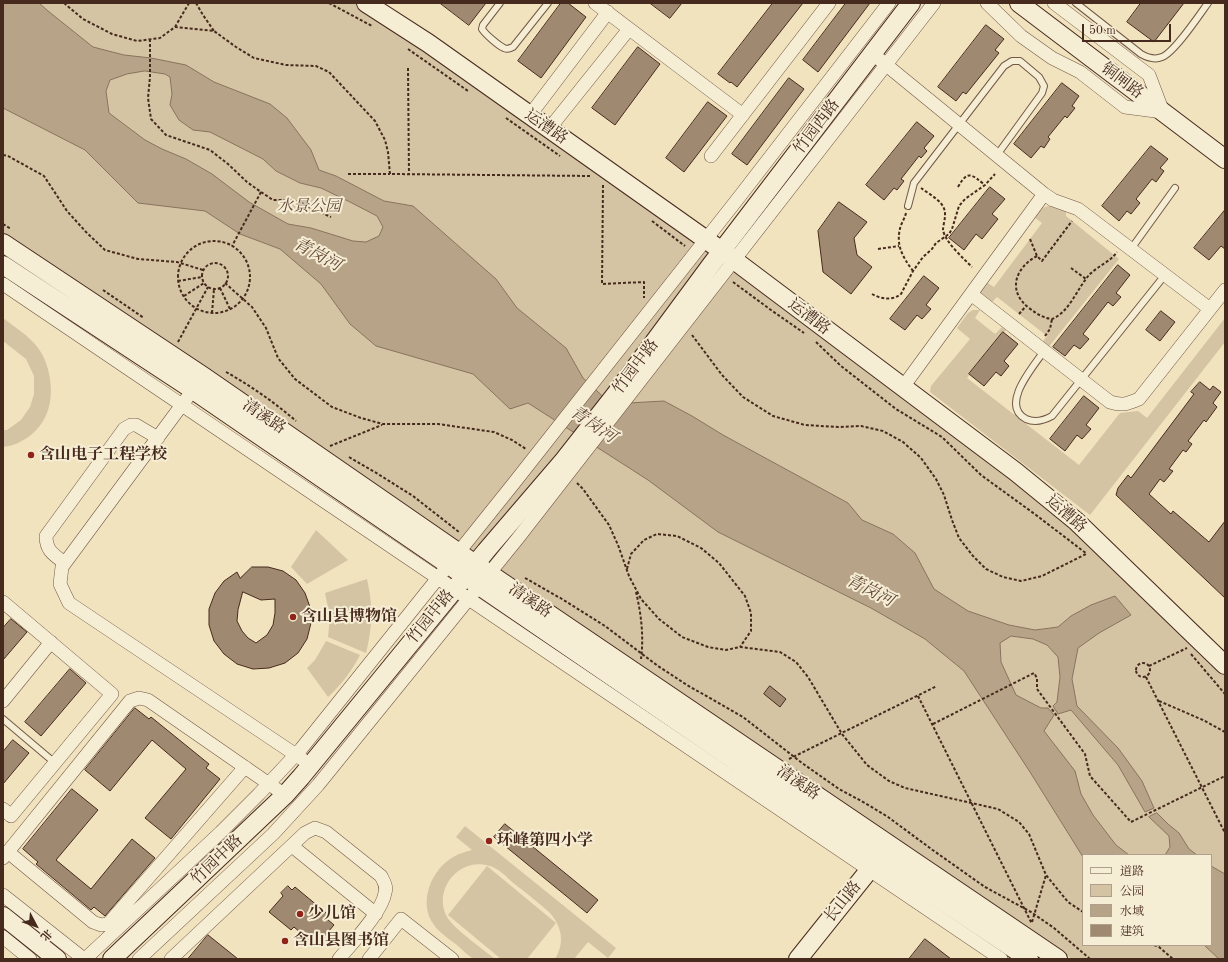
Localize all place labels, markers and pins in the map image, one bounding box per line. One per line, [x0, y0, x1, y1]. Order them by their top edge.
place label: 含山电子工程学校 [39, 445, 167, 465]
marker: 含山电子工程学校 [26, 450, 36, 460]
place label: 含山县博物馆 [301, 607, 397, 627]
marker: 含山县博物馆 [288, 612, 298, 622]
place label: 环峰第四小学 [497, 831, 593, 851]
marker: 环峰第四小学 [484, 836, 494, 846]
place label: 少儿馆 [308, 904, 356, 924]
marker: 少儿馆 [295, 909, 305, 919]
place label: 含山县图书馆 [293, 931, 389, 951]
marker: 含山县图书馆 [280, 936, 290, 946]

